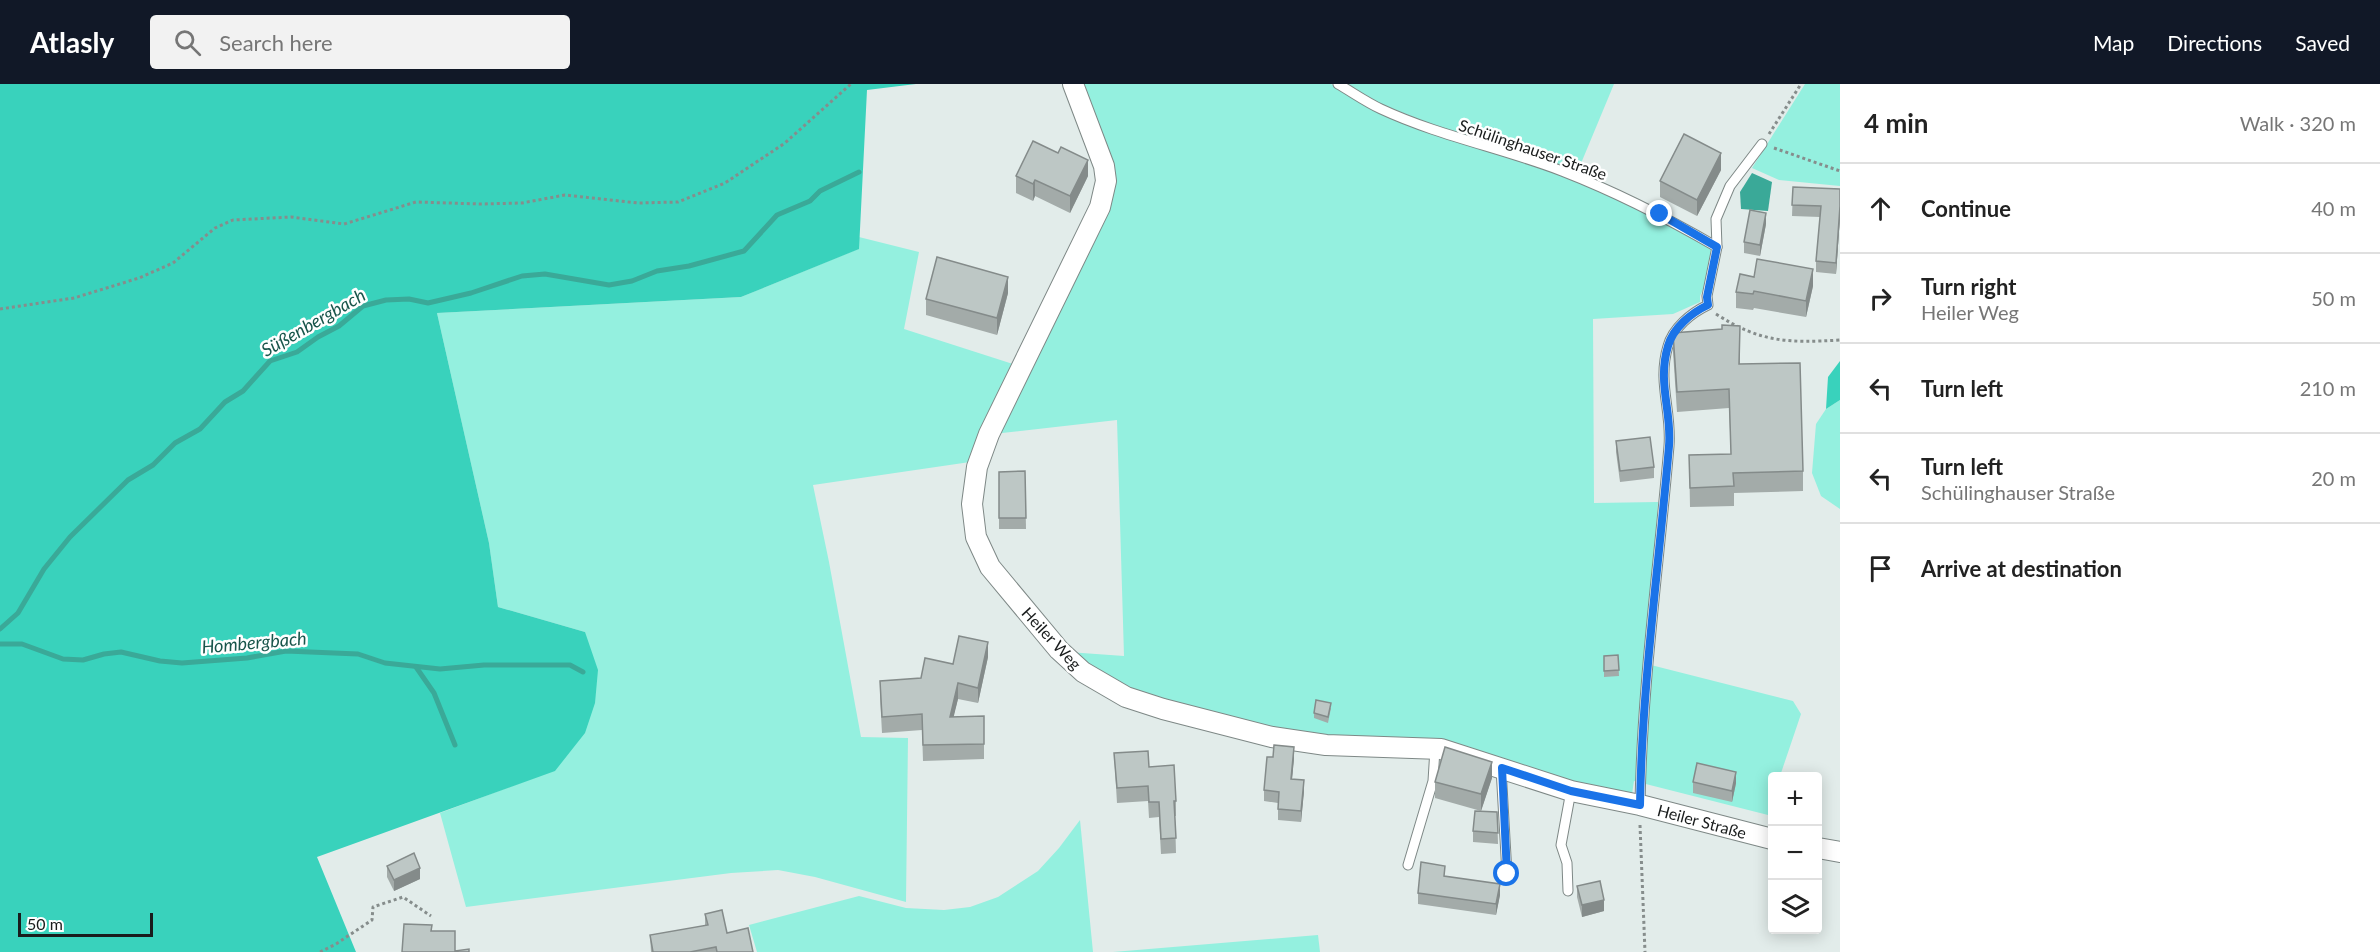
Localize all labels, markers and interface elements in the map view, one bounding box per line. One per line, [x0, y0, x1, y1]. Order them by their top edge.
search box [150, 15, 570, 69]
text: Atlasly [30, 25, 114, 59]
icon: search [171, 26, 204, 59]
text: Search here [219, 29, 333, 56]
text: Map [2093, 30, 2134, 55]
text: Directions [2167, 30, 2262, 55]
text: Saved [2295, 30, 2350, 55]
text: 4 min [1864, 107, 1928, 139]
text: Walk · 320 m [2240, 111, 2356, 135]
street label: Schülinghauser Straße [1457, 115, 1609, 183]
icon: ahead [1864, 192, 1897, 225]
text: Continue [1921, 195, 2011, 222]
text: 40 m [2311, 196, 2356, 220]
route end [1646, 200, 1672, 226]
text: Turn right [1921, 273, 2016, 300]
icon: right [1864, 282, 1897, 315]
water label: Süßenbergbach [257, 283, 369, 361]
text: 50 m [2311, 286, 2356, 310]
text: Heiler Weg [1921, 300, 2019, 324]
icon: left [1864, 372, 1897, 405]
text: Turn left [1921, 375, 2003, 402]
text: 210 m [2300, 376, 2356, 400]
text: Turn left [1921, 453, 2003, 480]
icon: left [1864, 462, 1897, 495]
text: 20 m [2311, 466, 2356, 490]
text: Schülinghauser Straße [1921, 480, 2115, 504]
icon: arrive [1864, 552, 1897, 585]
text: Arrive at destination [1921, 555, 2122, 582]
street label: Heiler Weg [1018, 603, 1086, 673]
water label: Hombergbach [201, 626, 307, 658]
map controls [1768, 772, 1822, 934]
button: + [1768, 772, 1822, 826]
street label: Heiler Straße [1655, 800, 1749, 842]
button: − [1768, 826, 1822, 880]
route start [1493, 860, 1519, 886]
button: layers [1768, 880, 1822, 934]
scale bar [18, 910, 153, 938]
text: 50 m [27, 914, 63, 933]

